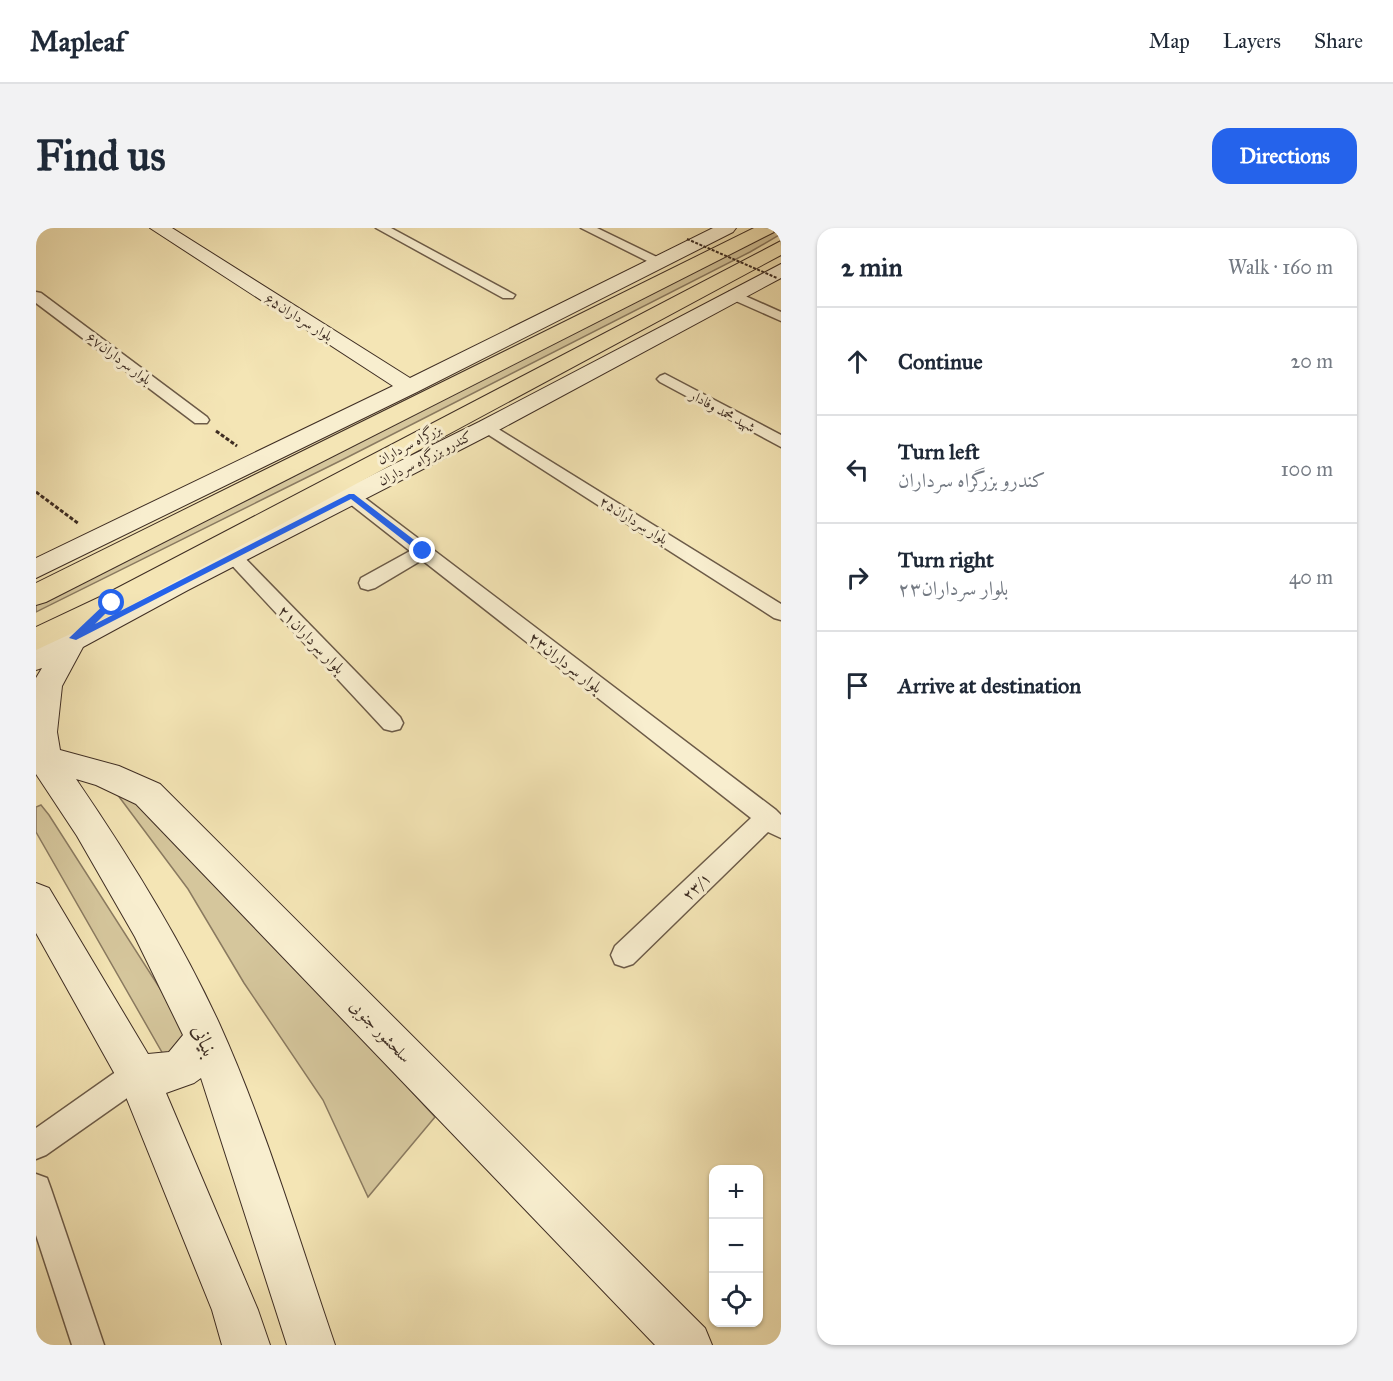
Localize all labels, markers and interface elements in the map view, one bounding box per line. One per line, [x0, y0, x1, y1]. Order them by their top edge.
text: Mapleaf [30, 24, 125, 59]
text: Map [1149, 28, 1190, 54]
text: Layers [1223, 28, 1281, 54]
text: Share [1314, 28, 1363, 54]
button: Directions [1212, 128, 1357, 184]
text: Find us [36, 130, 166, 182]
text: 2 min [841, 251, 902, 283]
text: Walk · 160 m [1228, 255, 1333, 279]
street label: بلوار سرداران۶۵ [261, 290, 336, 346]
street label: بلوار سرداران۶۷ [82, 328, 155, 389]
icon: ahead [841, 345, 874, 378]
text: Continue [898, 348, 983, 375]
text: 20 m [1290, 349, 1333, 373]
street label: شهید محمد وفادار [685, 386, 759, 437]
street label: بزرگراه سرداران [374, 419, 445, 469]
street label: کندرو بزرگراه سرداران [375, 427, 475, 490]
text: Turn left [898, 438, 980, 465]
icon: left [841, 453, 874, 486]
text: 100 m [1281, 457, 1333, 481]
text: کندرو بزرگراه سرداران [898, 468, 1045, 492]
street label: بلوار سرداران۲۵ [596, 493, 671, 549]
route end [409, 537, 435, 563]
text: Turn right [898, 546, 994, 573]
icon: right [841, 561, 874, 594]
text: 40 m [1289, 565, 1333, 589]
text: بلوار سرداران۲۳ [898, 576, 1008, 600]
route start [98, 589, 124, 615]
street label: بلوار سرداران۲۱ [273, 601, 349, 678]
street label: بلوار سرداران۲۳ [524, 628, 606, 698]
icon: arrive [841, 669, 874, 702]
text: Arrive at destination [898, 672, 1081, 699]
street label: ۲۳/۱ [678, 868, 715, 904]
street label: سلحشور جنوبی [345, 996, 415, 1068]
street label: بنیانی [187, 1021, 223, 1061]
map controls [709, 1165, 763, 1327]
button: + [709, 1165, 763, 1219]
button: − [709, 1219, 763, 1273]
button: locate [709, 1273, 763, 1327]

